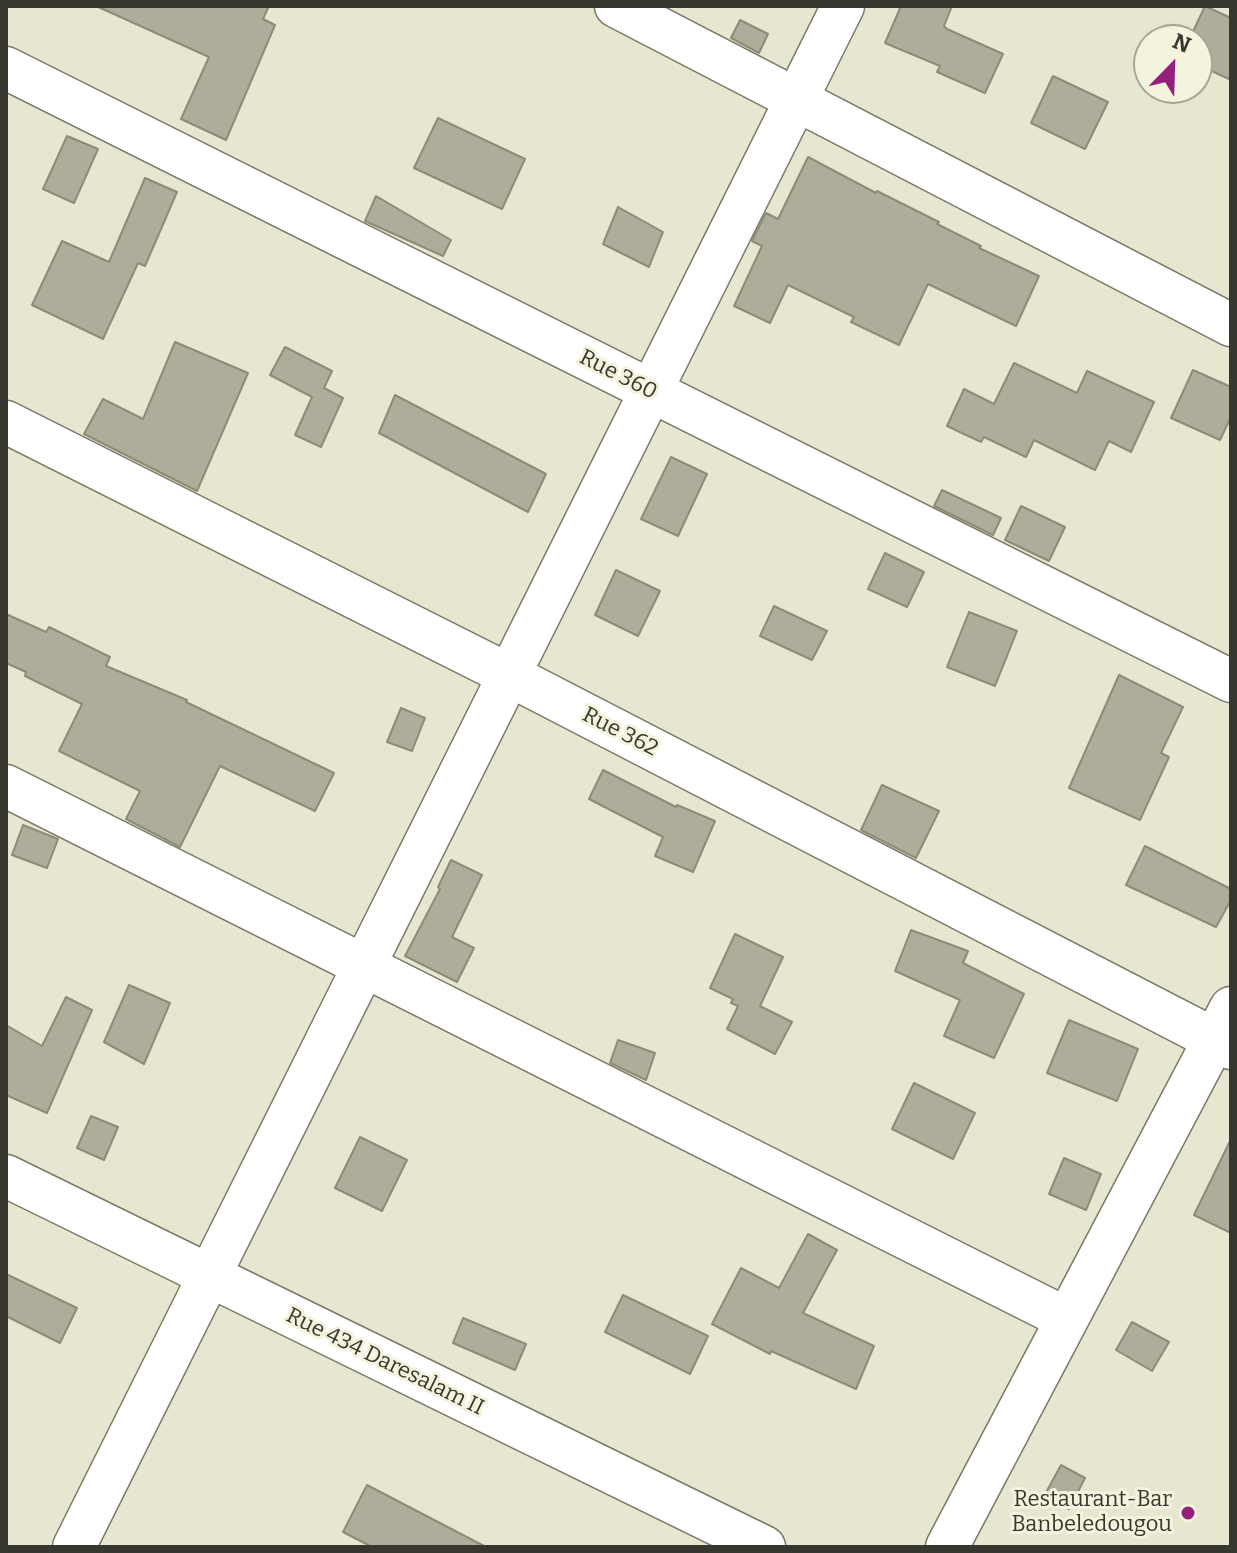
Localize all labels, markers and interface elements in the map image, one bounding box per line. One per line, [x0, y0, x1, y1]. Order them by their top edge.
north arrow [1133, 24, 1213, 104]
text: N [1169, 28, 1195, 59]
street label: Rue 360 [575, 344, 661, 406]
street label: Rue 362 [578, 702, 662, 762]
street label: Rue 434 Daresalam II [282, 1303, 488, 1421]
place label: Restaurant-Bar Banbeledougou [1012, 1487, 1172, 1538]
marker: Restaurant-Bar Banbeledougou [1179, 1504, 1197, 1522]

